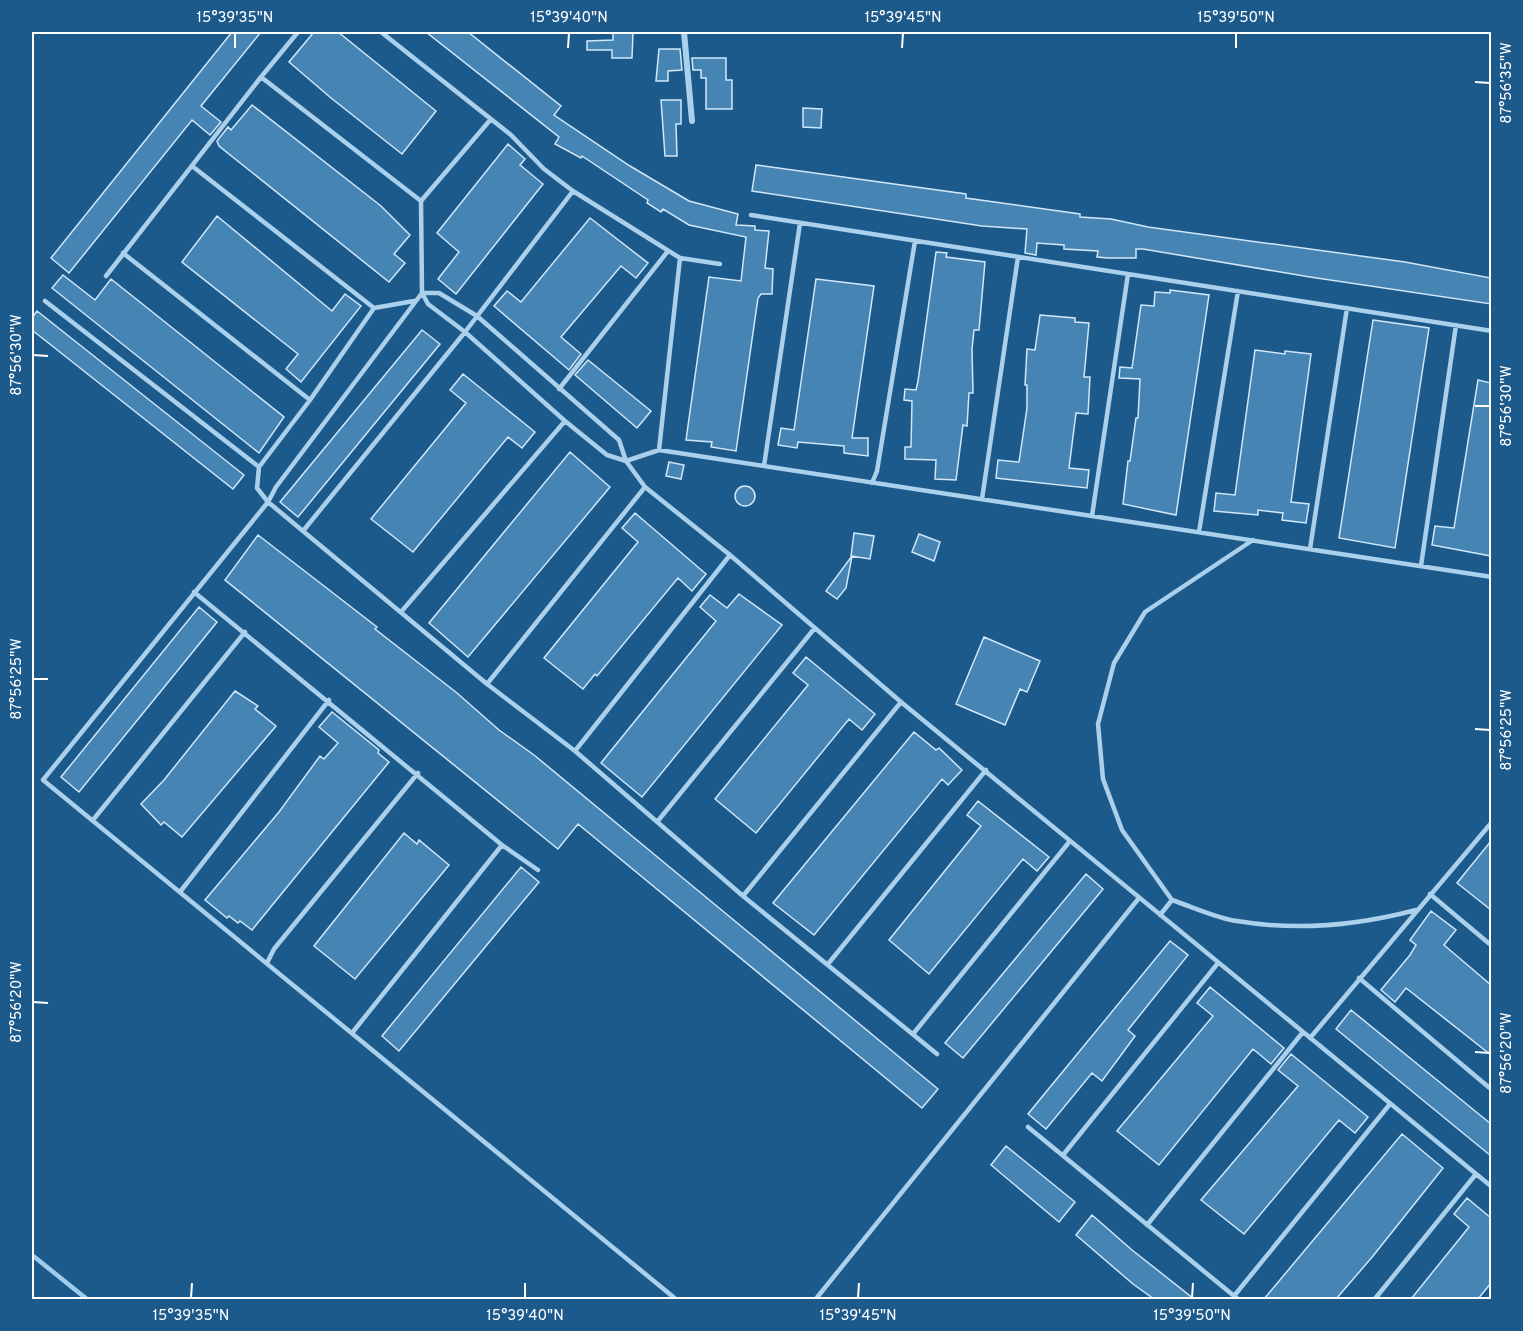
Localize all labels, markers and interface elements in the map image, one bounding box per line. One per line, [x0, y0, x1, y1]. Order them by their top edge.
text: 15°39'35"N [197, 9, 273, 28]
text: 15°39'40"N [530, 9, 608, 28]
text: 15°39'45"N [864, 9, 942, 28]
text: 15°39'50"N [1197, 9, 1275, 28]
text: 87°56'35"W [1498, 42, 1517, 124]
text: 87°56'30"W [8, 314, 27, 396]
text: 87°56'30"W [1498, 365, 1517, 447]
text: 87°56'25"W [8, 638, 27, 720]
text: 87°56'25"W [1498, 689, 1517, 771]
text: 87°56'20"W [8, 961, 27, 1043]
text: 87°56'20"W [1498, 1012, 1517, 1094]
text: 15°39'35"N [153, 1307, 229, 1326]
text: 15°39'40"N [486, 1307, 564, 1326]
text: 15°39'45"N [819, 1307, 897, 1326]
text: 15°39'50"N [1153, 1307, 1231, 1326]

